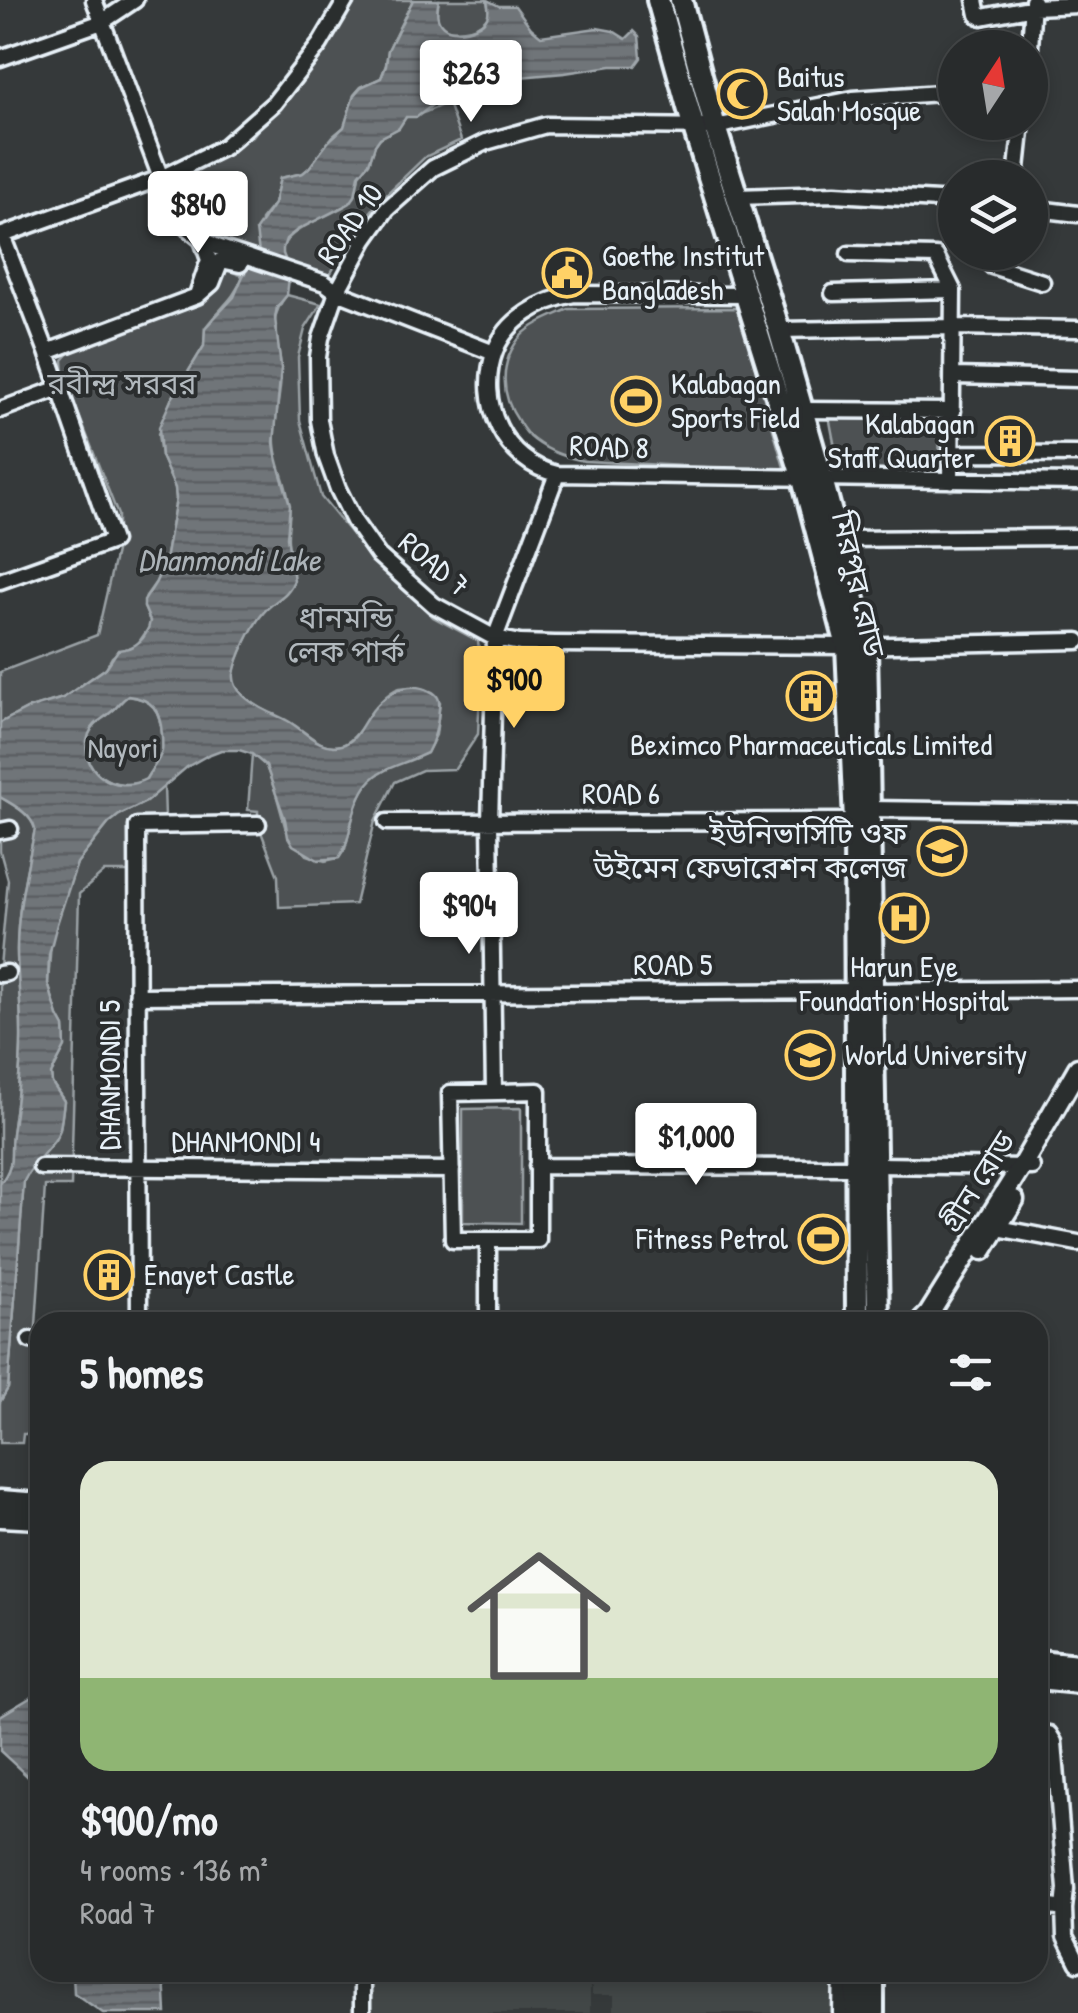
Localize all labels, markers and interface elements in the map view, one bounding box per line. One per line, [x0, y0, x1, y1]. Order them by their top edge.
north arrow [938, 30, 1048, 140]
map controls [938, 30, 1048, 270]
pin: $263 [412, 40, 530, 125]
text: $263 [442, 51, 500, 94]
place label: Baitus Salah Mosque [777, 56, 921, 130]
mosque icon: Baitus Salah Mosque [716, 68, 768, 120]
button: layers [938, 160, 1048, 270]
pin: $840 [139, 171, 257, 256]
street label: ROAD 10 [307, 175, 391, 272]
text: $840 [170, 182, 226, 225]
place label: Goethe Institut Bangladesh [602, 235, 765, 309]
public building icon: Goethe Institut Bangladesh [541, 247, 593, 299]
park label: রবীন্দ্র সরবর [47, 363, 198, 403]
place label: Kalabagan Sports Field [671, 363, 800, 437]
sports icon: Kalabagan Sports Field [610, 375, 662, 427]
place label: Kalabagan Staff Quarter [828, 403, 975, 477]
building icon: Kalabagan Staff Quarter [984, 415, 1036, 467]
street label: ROAD 8 [569, 425, 649, 467]
street label: মিরপুর রোড [823, 506, 895, 661]
street label: ROAD 7 [391, 522, 479, 605]
water label: Dhanmondi Lake [138, 538, 321, 581]
park label: ধানমন্ডি লেক পার্ক [287, 597, 406, 671]
pin: $900 [455, 646, 573, 731]
text: $900 [486, 657, 542, 700]
building icon: Beximco Pharmaceuticals Limited [785, 670, 837, 722]
place label: Beximco Pharmaceuticals Limited [630, 724, 992, 764]
park label: Nayori [88, 727, 158, 767]
street label: ROAD 6 [582, 773, 660, 813]
place label: ইউনিভার্সিটি ওফ উইমেন ফেডারেশন কলেজ [592, 813, 908, 887]
school or university icon: ইউনিভার্সিটি ওফ উইমেন ফেডারেশন কলেজ [916, 825, 968, 877]
pin: $904 [410, 872, 528, 957]
text: $904 [442, 883, 496, 926]
hospital icon: Harun Eye Foundation Hospital [878, 892, 930, 944]
street label: ROAD 5 [634, 944, 713, 984]
place label: Harun Eye Foundation Hospital [798, 946, 1009, 1020]
street label: DHANMONDI 5 [89, 1000, 129, 1150]
school or university icon: World University [784, 1029, 836, 1081]
place label: World University [845, 1034, 1027, 1074]
pin: $1,000 [615, 1103, 777, 1188]
text: $1,000 [657, 1114, 735, 1157]
street label: DHANMONDI 4 [172, 1121, 320, 1161]
street label: গ্রীন রোড [931, 1123, 1024, 1239]
sports icon: Fitness Petrol [797, 1213, 849, 1265]
place label: Fitness Petrol [635, 1218, 788, 1258]
building icon: Enayet Castle [83, 1249, 135, 1301]
place label: Enayet Castle [144, 1254, 294, 1294]
text: 5 homes [80, 1344, 203, 1401]
icon: filters [943, 1345, 998, 1400]
icon: home [449, 1526, 629, 1706]
text: $900/mo [80, 1791, 218, 1848]
text: 4 rooms · 136 m² [80, 1848, 268, 1891]
text: Road 7 [80, 1891, 156, 1934]

